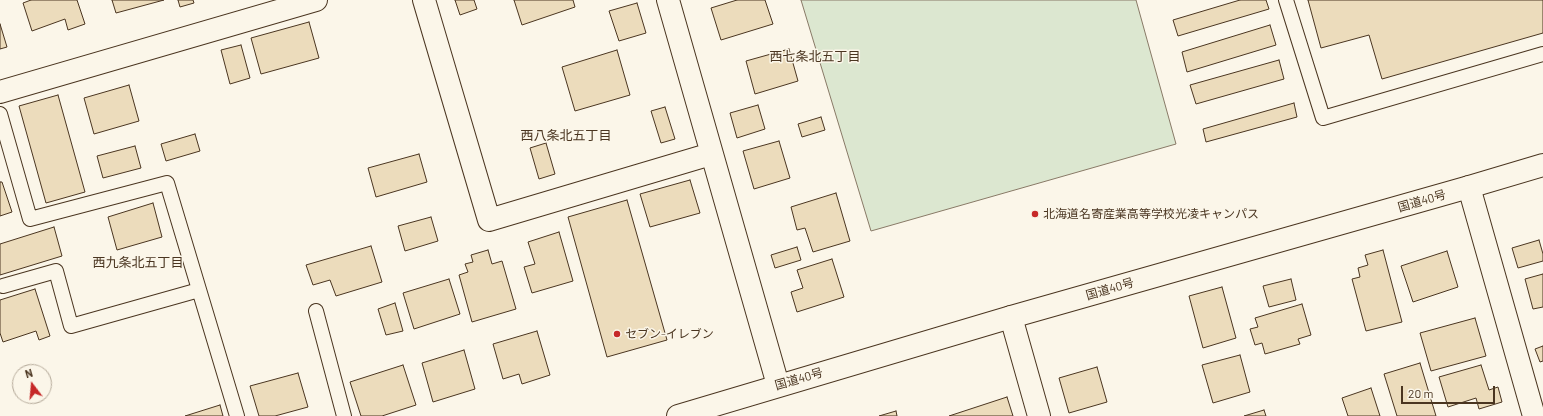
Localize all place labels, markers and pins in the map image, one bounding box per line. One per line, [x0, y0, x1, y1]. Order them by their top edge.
place label: 北海道名寄産業高等学校光凌キャンパス [1043, 207, 1259, 221]
marker: 北海道名寄産業高等学校光凌キャンパス [1030, 209, 1040, 219]
place label: セブン-イレブン [625, 327, 714, 341]
marker: セブン-イレブン [612, 329, 622, 339]

